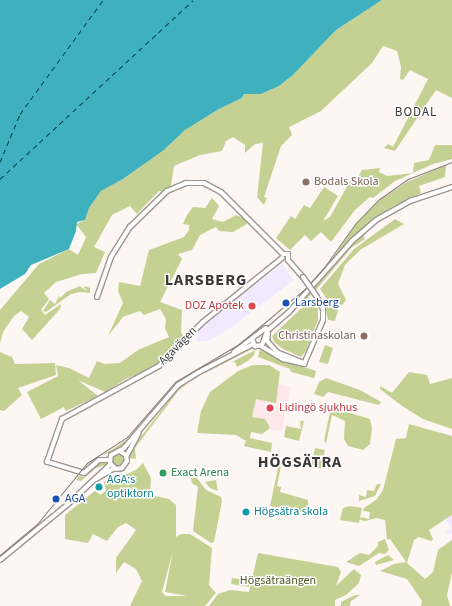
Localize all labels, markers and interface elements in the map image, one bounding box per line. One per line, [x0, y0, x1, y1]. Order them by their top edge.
district label: BODAL [395, 104, 437, 120]
place label: Bodals Skola [314, 175, 378, 189]
marker: Bodals Skola [301, 177, 311, 187]
district label: LARSBERG [165, 270, 247, 290]
place label: Larsberg [295, 296, 339, 310]
marker: Larsberg [280, 297, 292, 309]
place label: DOZ Apotek [185, 299, 244, 313]
marker: DOZ Apotek [247, 301, 257, 311]
street label: Agavägen [156, 324, 200, 368]
place label: Christinaskolan [278, 329, 356, 343]
marker: Christinaskolan [359, 331, 369, 341]
place label: Lidingö sjukhus [279, 401, 357, 415]
marker: Lidingö sjukhus [264, 402, 276, 414]
district label: HÖGSÄTRA [258, 452, 342, 472]
place label: Exact Arena [171, 466, 229, 480]
marker: Exact Arena [158, 468, 168, 478]
place label: AGA:s optiktorn [107, 473, 154, 501]
marker: AGA:s optiktorn [94, 482, 104, 492]
place label: AGA [65, 492, 85, 506]
marker: AGA [50, 493, 62, 505]
place label: Högsätra skola [254, 505, 328, 519]
marker: Högsätra skola [241, 507, 251, 517]
park label: Högsätraängen [240, 574, 316, 588]

